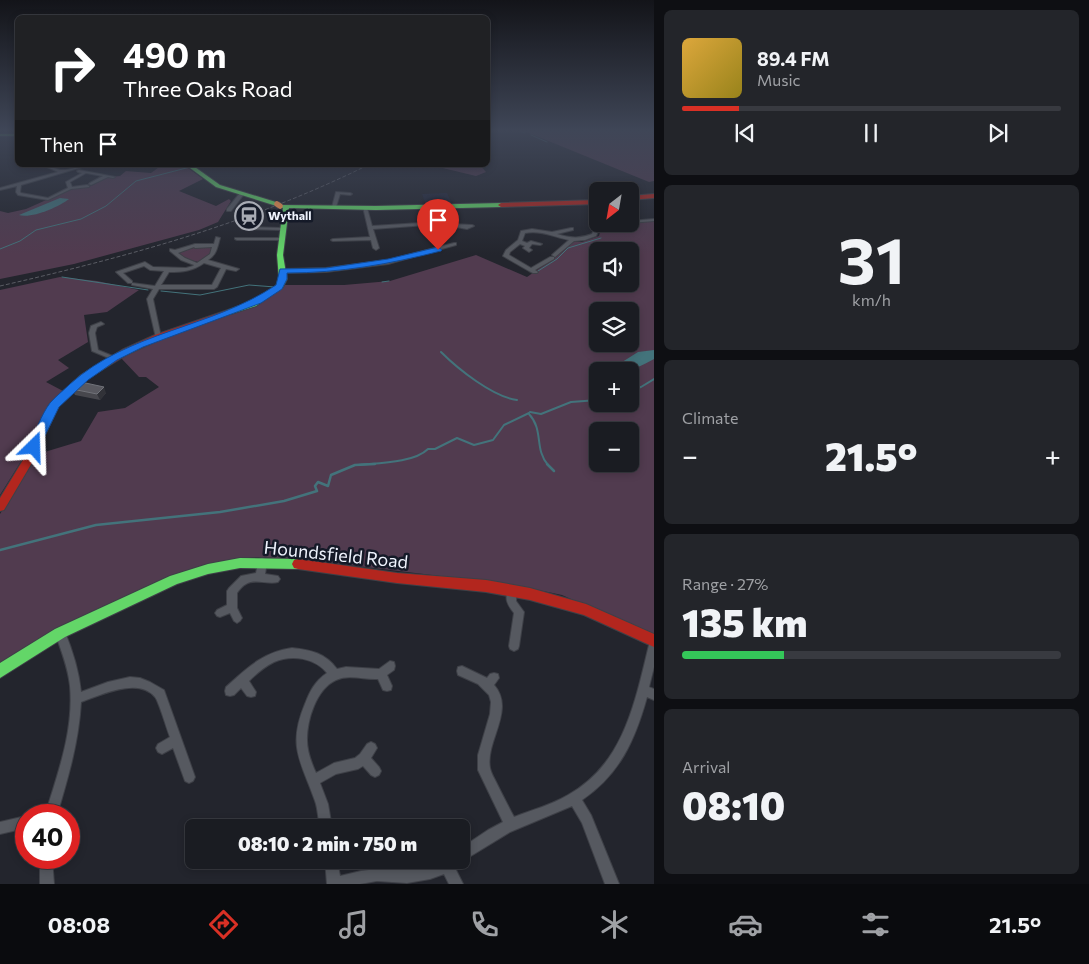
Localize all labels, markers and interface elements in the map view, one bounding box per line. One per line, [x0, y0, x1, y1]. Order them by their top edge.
text: 490 m [123, 32, 227, 75]
icon: right [40, 35, 105, 100]
text: 89.4 FM [757, 47, 830, 70]
text: Music [757, 70, 801, 89]
text: Three Oaks Road [123, 75, 293, 102]
icon: previous [731, 119, 759, 147]
icon: pause [857, 119, 885, 147]
icon: next [984, 119, 1012, 147]
icon: arrive [94, 130, 122, 158]
text: Then [40, 133, 84, 156]
north arrow [589, 182, 639, 232]
map controls [589, 182, 639, 472]
pin [417, 199, 459, 250]
station icon: Wythall [234, 201, 264, 231]
icon: arrive [424, 206, 452, 234]
place label: Wythall [268, 208, 312, 222]
text: 31 [838, 218, 905, 297]
button: sound [589, 242, 639, 292]
text: km/h [852, 290, 891, 309]
button: layers [589, 302, 639, 352]
button: + [589, 362, 639, 412]
text: Climate [682, 408, 738, 427]
position arrow [7, 420, 59, 472]
button: − [589, 422, 639, 472]
text: 21.5° [825, 432, 918, 479]
text: − [682, 438, 698, 472]
text: + [1045, 438, 1061, 472]
street label: Houndsfield Road [263, 535, 409, 573]
text: Range · 27% [682, 574, 768, 593]
text: 135 km [682, 598, 807, 645]
text: Arrival [682, 757, 730, 776]
text: 08:10 [682, 781, 785, 828]
speed limit sign: 40 [15, 804, 80, 869]
text: 08:10 · 2 min · 750 m [238, 832, 417, 855]
icon: directions [206, 907, 241, 942]
icon: music [336, 907, 371, 942]
icon: phone [467, 907, 502, 942]
icon: climate [597, 907, 632, 942]
icon: car [728, 907, 763, 942]
icon: filters [858, 907, 893, 942]
text: 08:08 [48, 911, 110, 938]
text: 21.5° [989, 911, 1041, 938]

